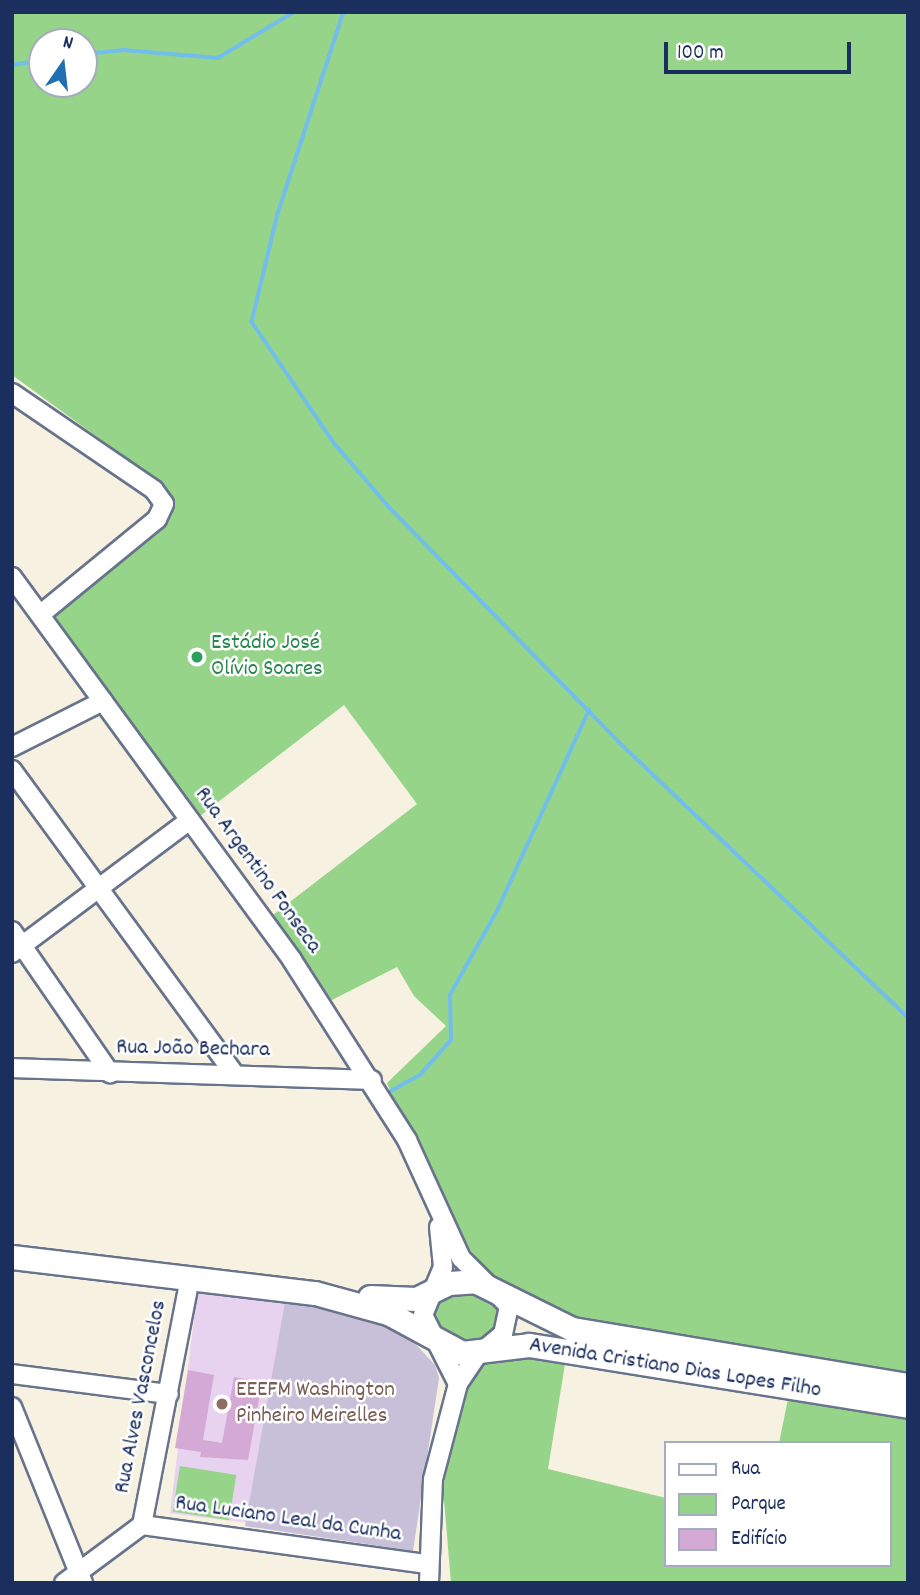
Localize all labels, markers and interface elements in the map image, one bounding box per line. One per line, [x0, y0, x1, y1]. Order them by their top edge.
north arrow [28, 28, 98, 98]
scale bar [668, 28, 855, 72]
text: N [60, 30, 76, 58]
text: 100 m [677, 39, 724, 69]
place label: Estádio José Olívio Soares [211, 630, 323, 684]
marker: Estádio José Olívio Soares [189, 649, 205, 665]
street label: Rua Argentino Fonseca [187, 782, 327, 960]
street label: Rua João Bechara [116, 1035, 270, 1065]
street label: Rua Alves Vasconcelos [110, 1298, 174, 1496]
street label: Avenida Cristiano Dias Lopes Filho [527, 1332, 823, 1406]
place label: EEEFM Washington Pinheiro Meirelles [236, 1377, 395, 1431]
marker: EEEFM Washington Pinheiro Meirelles [214, 1396, 230, 1412]
legend [664, 1441, 892, 1567]
text: Rua [731, 1455, 760, 1485]
street label: Rua Luciano Leal da Cunha [173, 1490, 403, 1550]
text: Parque [731, 1490, 786, 1520]
text: Edifício [731, 1525, 787, 1555]

